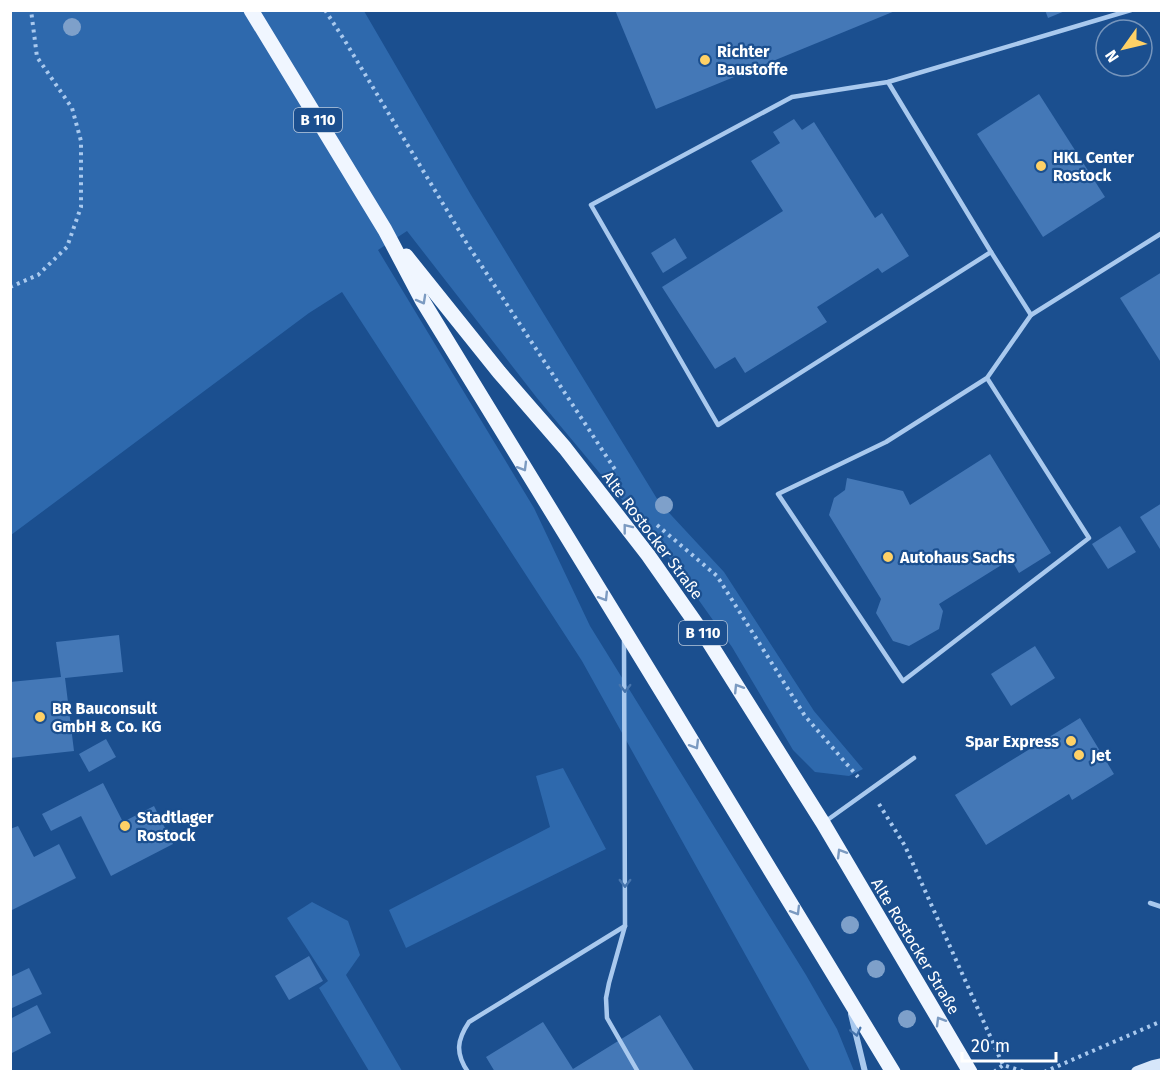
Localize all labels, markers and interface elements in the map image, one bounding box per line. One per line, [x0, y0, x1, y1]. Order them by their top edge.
north arrow [1094, 18, 1154, 78]
place label: Richter Baustoffe [717, 42, 788, 79]
text: N [1101, 46, 1123, 66]
marker: Richter Baustoffe [698, 53, 712, 67]
road number: B 110 [294, 108, 342, 132]
place label: HKL Center Rostock [1053, 148, 1134, 185]
marker: HKL Center Rostock [1034, 159, 1048, 173]
one-way arrow [415, 294, 426, 304]
one-way arrow [516, 461, 528, 471]
street label: Alte Rostocker Straße [598, 468, 707, 603]
one-way arrow [623, 523, 634, 534]
place label: Autohaus Sachs [899, 548, 1015, 567]
marker: Autohaus Sachs [881, 550, 895, 564]
one-way arrow [596, 591, 608, 601]
road number: B 110 [679, 621, 727, 645]
one-way arrow [619, 683, 631, 692]
one-way arrow [733, 684, 745, 694]
place label: BR Bauconsult GmbH & Co. KG [52, 699, 162, 736]
marker: BR Bauconsult GmbH & Co. KG [33, 710, 47, 724]
place label: Spar Express [965, 732, 1059, 751]
marker: Spar Express [1064, 734, 1078, 748]
one-way arrow [687, 739, 699, 749]
place label: Jet [1090, 746, 1112, 765]
marker: Jet [1072, 748, 1086, 762]
place label: Stadtlager Rostock [137, 808, 214, 845]
marker: Stadtlager Rostock [118, 819, 132, 833]
one-way arrow [836, 849, 848, 859]
street label: Alte Rostocker Straße [867, 875, 964, 1018]
one-way arrow [619, 878, 631, 887]
one-way arrow [789, 905, 801, 915]
one-way arrow [936, 1017, 947, 1027]
scale bar [962, 1025, 1056, 1063]
one-way arrow [849, 1026, 861, 1037]
text: 20 m [971, 1035, 1010, 1057]

